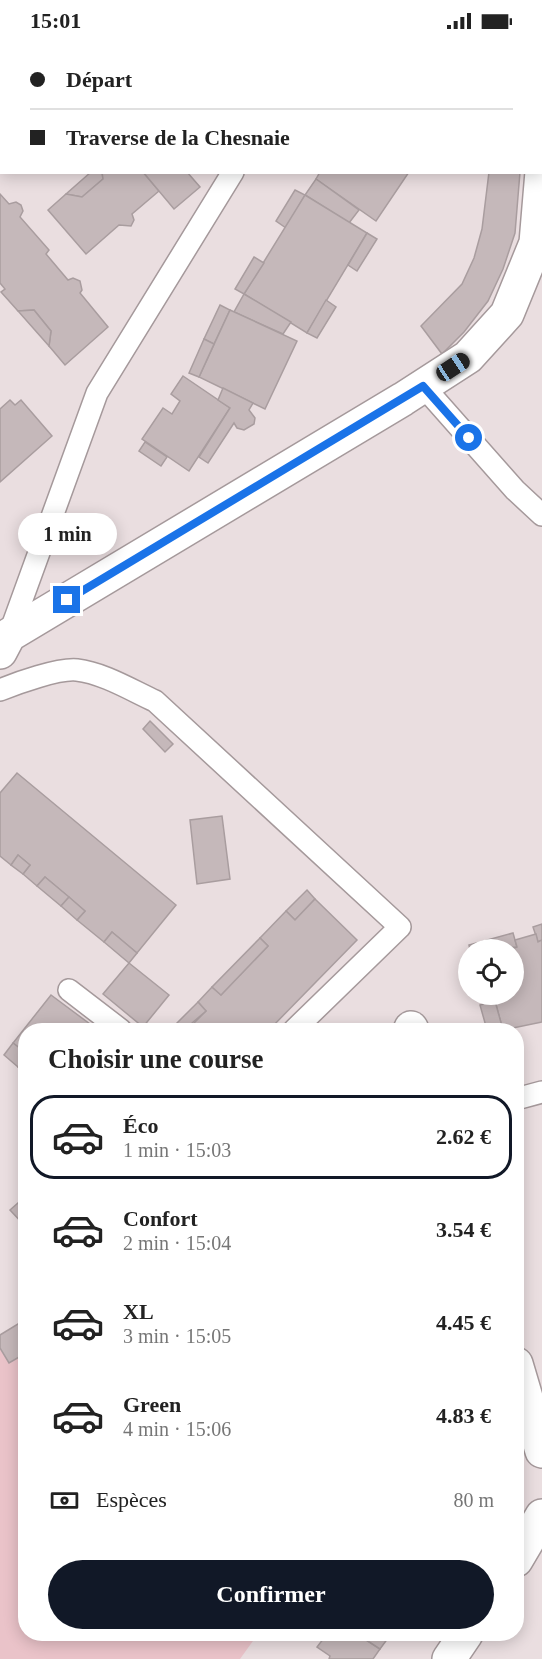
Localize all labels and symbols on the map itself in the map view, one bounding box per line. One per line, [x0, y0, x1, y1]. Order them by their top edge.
car [433, 350, 473, 384]
route start [455, 424, 482, 451]
callout: 1 min [17, 513, 116, 555]
route end [53, 586, 80, 613]

